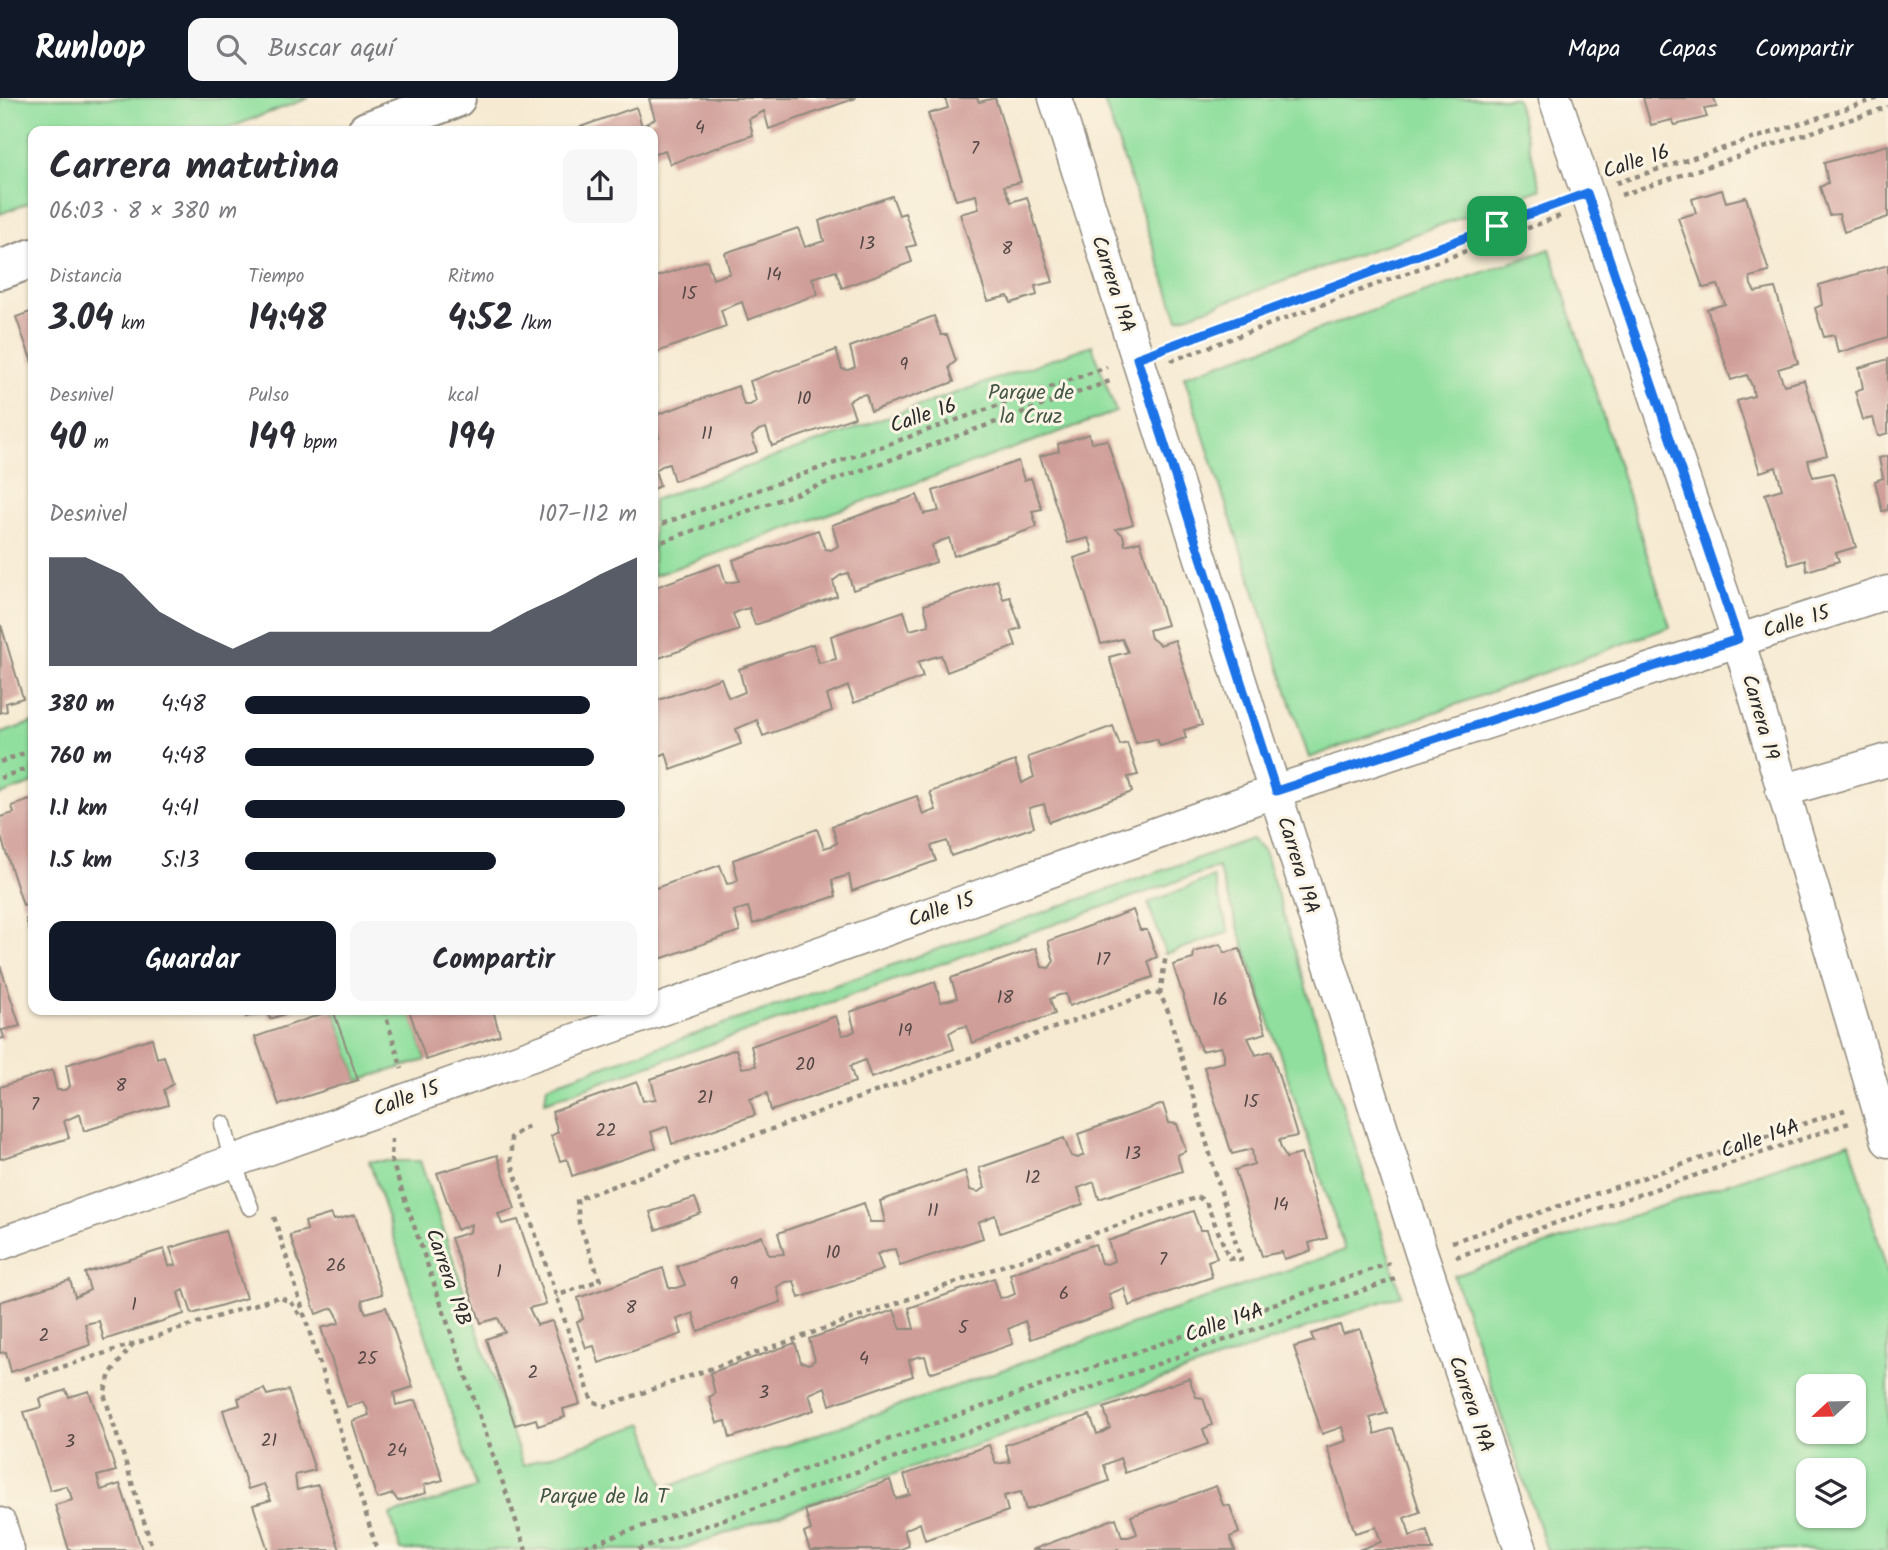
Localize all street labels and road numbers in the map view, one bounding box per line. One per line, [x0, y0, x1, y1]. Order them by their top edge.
street label: Calle 16 [1599, 136, 1674, 189]
street label: Carrera 19A [1081, 232, 1144, 337]
street label: Calle 16 [886, 390, 961, 443]
street label: Calle 15 [1759, 596, 1836, 648]
street label: Carrera 19 [1732, 671, 1788, 764]
street label: Carrera 19A [1267, 813, 1328, 918]
street label: Calle 15 [904, 883, 981, 937]
street label: Calle 15 [369, 1072, 446, 1127]
street label: Calle 14A [1717, 1111, 1804, 1168]
street label: Carrera 19B [416, 1224, 480, 1331]
street label: Calle 14A [1181, 1295, 1268, 1352]
street label: Carrera 19A [1439, 1352, 1503, 1457]

